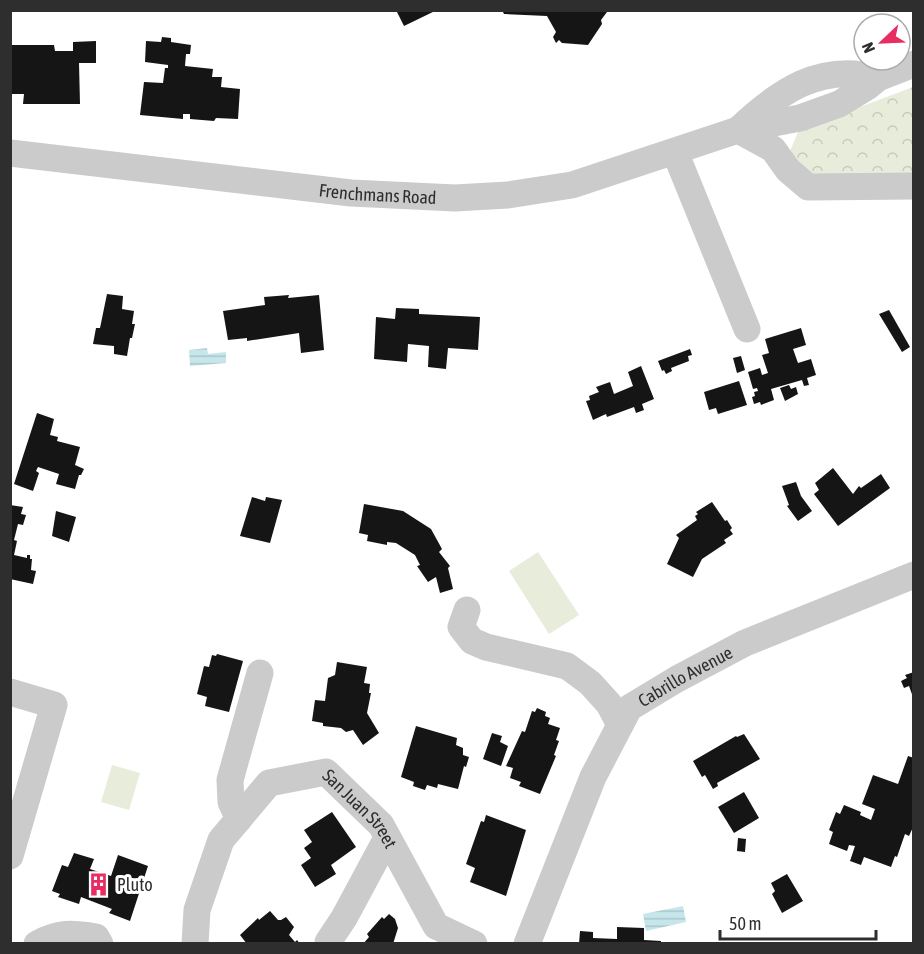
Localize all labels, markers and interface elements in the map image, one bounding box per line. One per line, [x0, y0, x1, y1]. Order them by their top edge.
north arrow [852, 12, 912, 72]
text: N [858, 40, 878, 56]
street label: Frenchmans Road [318, 179, 437, 208]
street label: Cabrillo Avenue [634, 641, 736, 711]
street label: San Juan Street [319, 764, 402, 851]
building icon: Pluto [86, 871, 112, 897]
place label: Pluto [117, 874, 153, 895]
scale bar [720, 903, 876, 941]
text: 50 m [729, 913, 761, 934]

